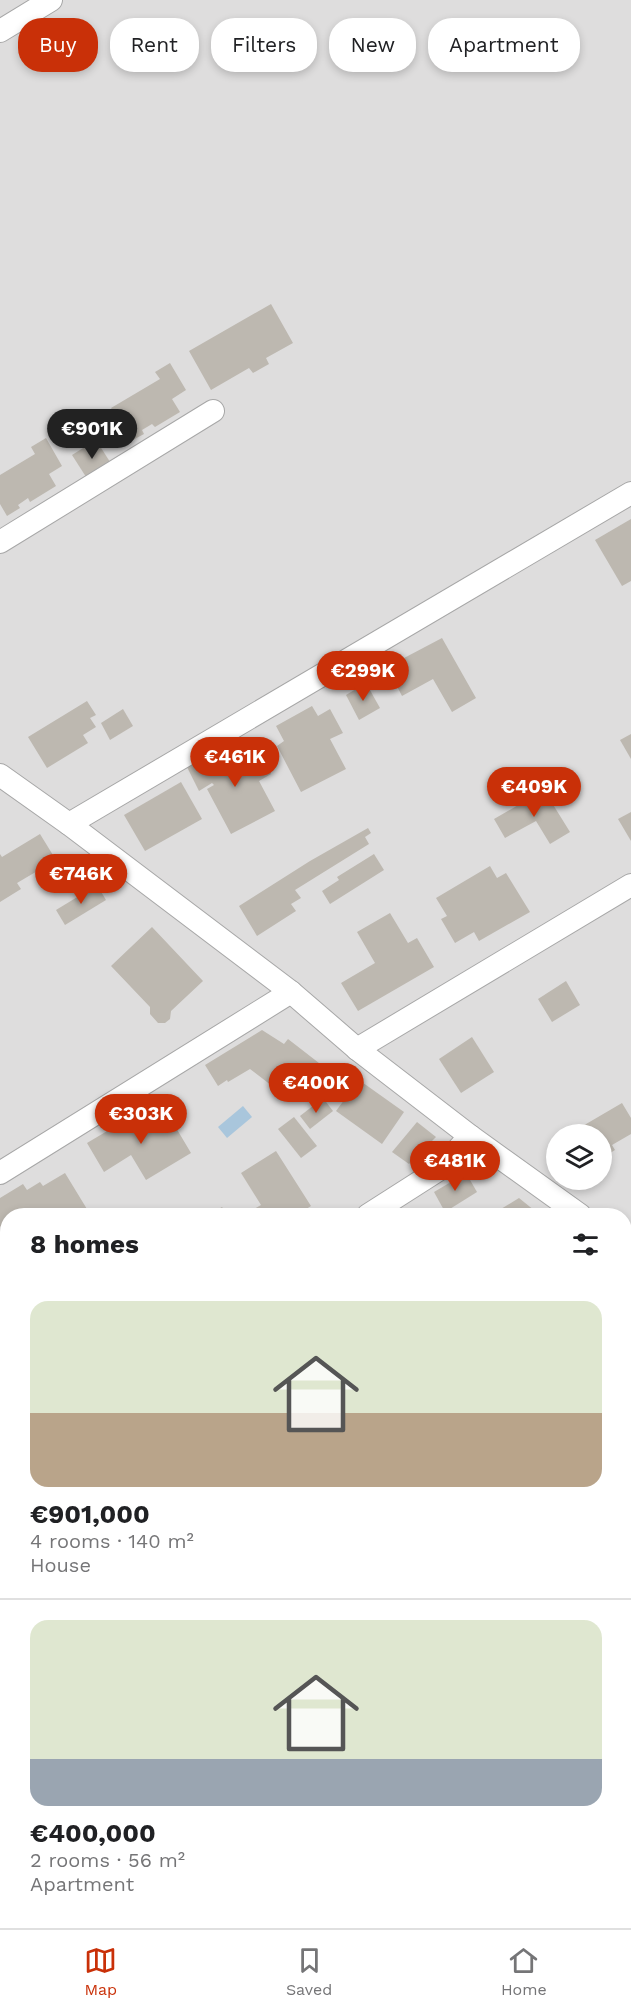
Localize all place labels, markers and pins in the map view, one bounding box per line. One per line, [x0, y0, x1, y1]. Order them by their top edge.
pin: €901K [50, 409, 134, 460]
pin: €299K [321, 651, 405, 702]
pin: €461K [193, 737, 277, 788]
pin: €409K [492, 767, 576, 818]
pin: €746K [39, 854, 123, 905]
pin: €400K [274, 1063, 358, 1114]
pin: €303K [99, 1094, 183, 1145]
pin: €481K [413, 1141, 497, 1192]

